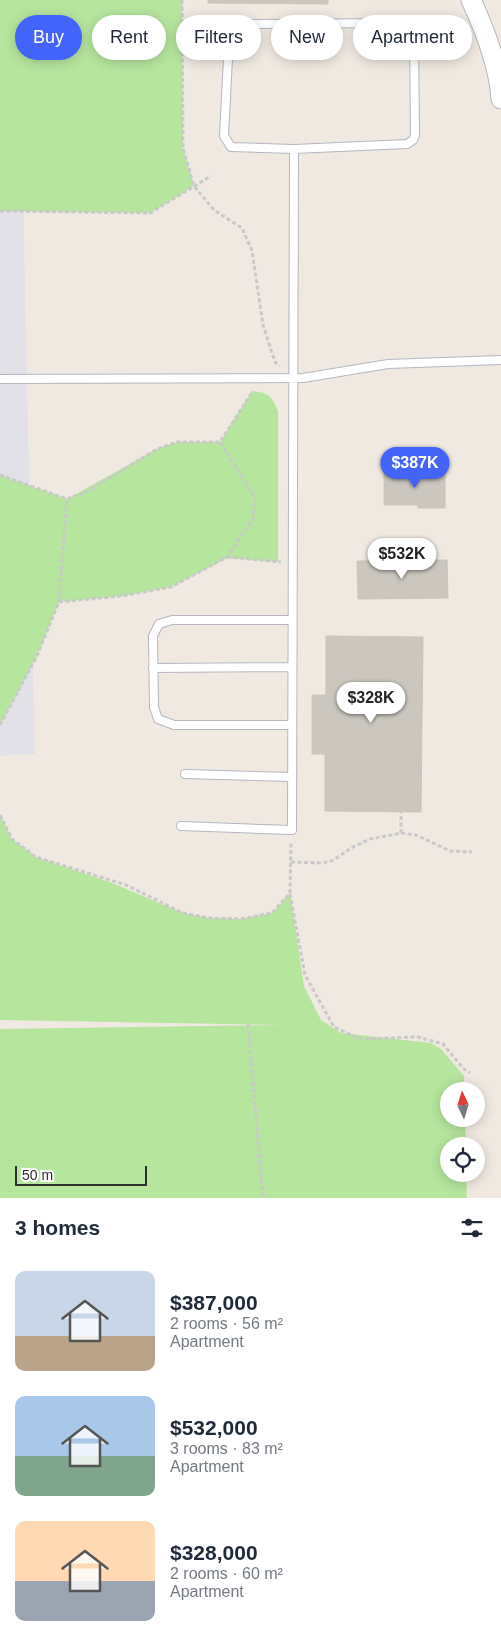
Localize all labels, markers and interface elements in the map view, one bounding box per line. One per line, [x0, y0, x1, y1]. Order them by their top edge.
chip: Buy [15, 15, 82, 60]
chip: Rent [92, 15, 166, 60]
chip: Filters [176, 15, 261, 60]
chip: New [271, 15, 343, 60]
chip: Apartment [353, 15, 472, 60]
pin: $387K [380, 446, 450, 489]
text: $387K [391, 454, 439, 471]
pin: $532K [367, 538, 437, 580]
text: $532K [378, 545, 426, 562]
pin: $328K [336, 682, 406, 724]
text: $328K [347, 689, 395, 706]
north arrow [440, 1082, 485, 1128]
map controls [440, 1082, 485, 1182]
button: locate [440, 1137, 485, 1182]
scale bar [15, 1163, 148, 1186]
text: 50 m [22, 1167, 53, 1183]
icon: filters [458, 1214, 486, 1242]
text: 3 homes [15, 1216, 100, 1239]
icon: home [55, 1291, 115, 1351]
text: $387,000 [170, 1291, 258, 1314]
text: 2 rooms · 56 m² [170, 1315, 283, 1332]
text: Apartment [170, 1333, 244, 1350]
icon: home [55, 1416, 115, 1476]
text: $532,000 [170, 1416, 258, 1439]
text: 3 rooms · 83 m² [170, 1440, 283, 1457]
text: Apartment [170, 1458, 244, 1475]
icon: home [55, 1541, 115, 1601]
text: $328,000 [170, 1541, 258, 1564]
text: 2 rooms · 60 m² [170, 1565, 283, 1582]
text: Apartment [170, 1583, 244, 1600]

